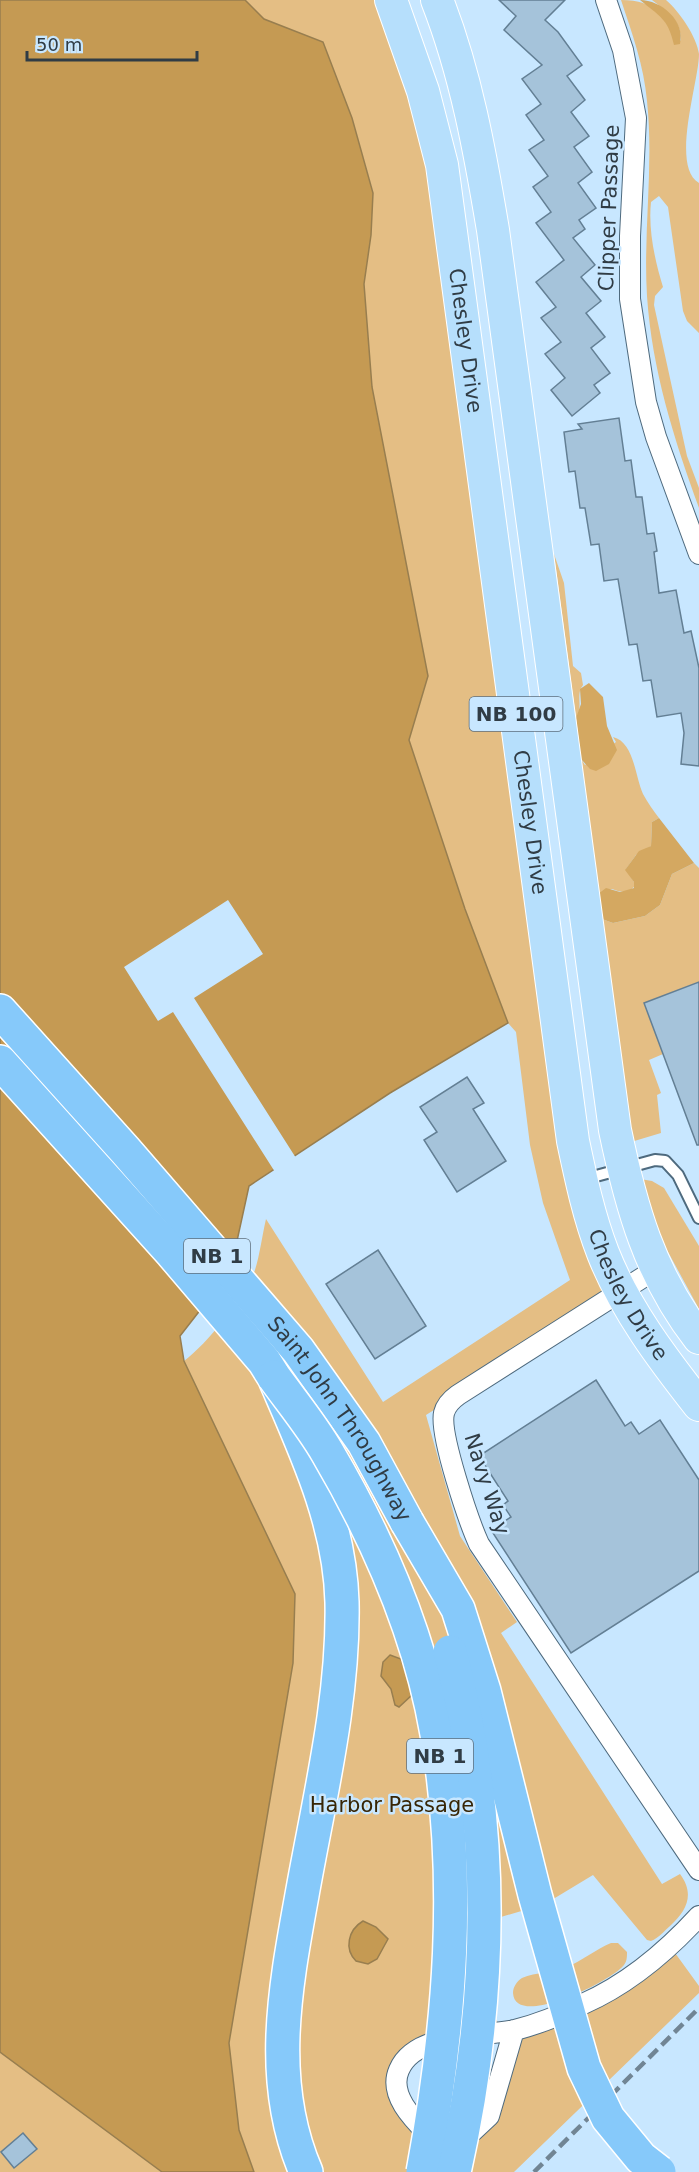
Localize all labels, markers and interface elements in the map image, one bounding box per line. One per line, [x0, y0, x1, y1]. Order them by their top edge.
scale bar [27, 24, 196, 62]
text: 50 m [36, 34, 82, 55]
street label: Clipper Passage [594, 124, 624, 292]
street label: Chesley Drive [444, 267, 487, 414]
road number: NB 100 [470, 697, 562, 731]
street label: Chesley Drive [509, 748, 552, 896]
street label: Chesley Drive [583, 1226, 673, 1365]
road number: NB 1 [184, 1239, 250, 1273]
street label: Saint John Throughway [262, 1311, 416, 1526]
street label: Navy Way [459, 1430, 515, 1538]
road number: NB 1 [407, 1739, 473, 1773]
park label: Harbor Passage [310, 1793, 474, 1817]

